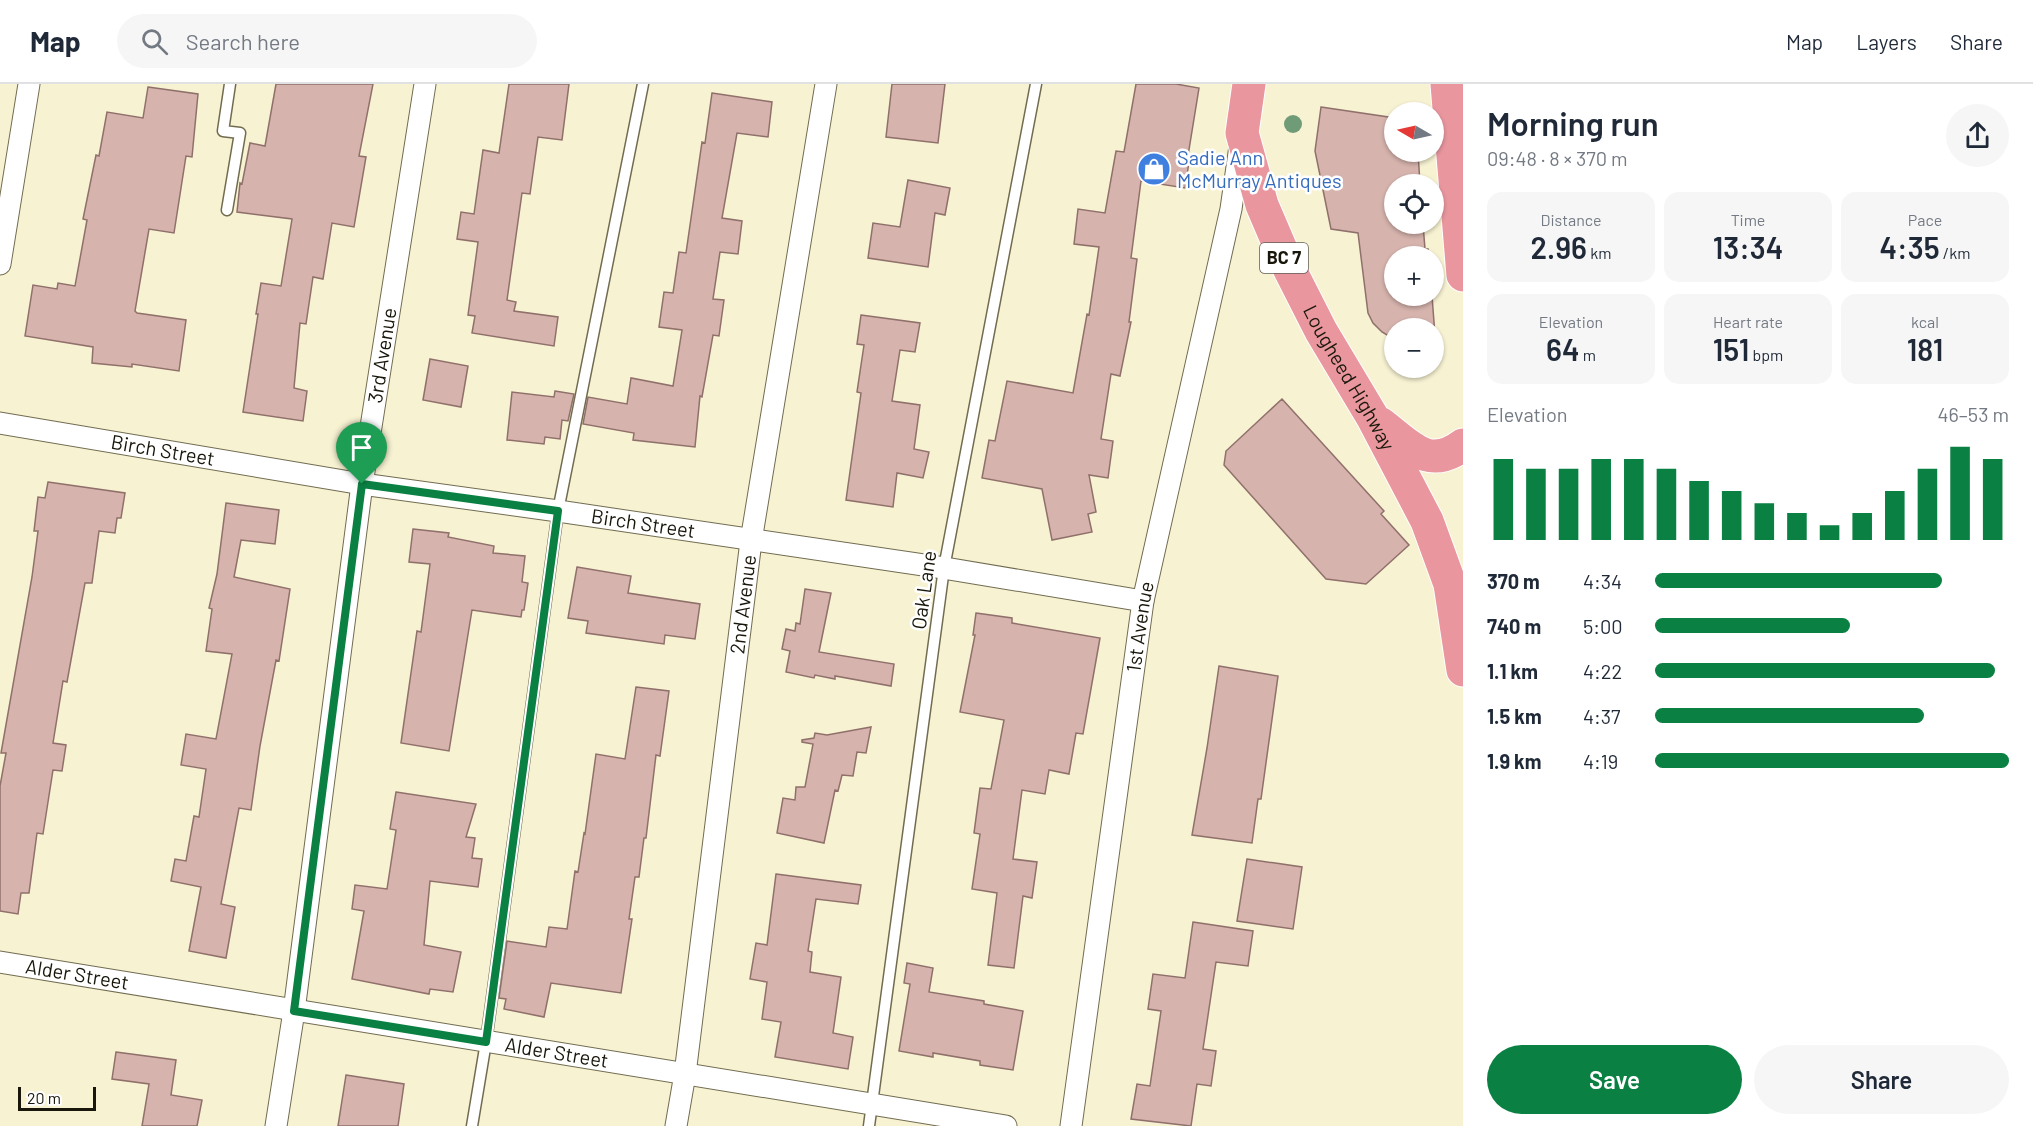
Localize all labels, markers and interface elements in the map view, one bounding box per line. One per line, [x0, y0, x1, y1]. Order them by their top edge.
search box [117, 14, 537, 68]
text: Map [30, 24, 81, 58]
icon: search [138, 25, 171, 58]
text: Search here [186, 28, 300, 54]
text: Map [1786, 29, 1823, 54]
text: Layers [1856, 29, 1917, 54]
text: Share [1950, 29, 2003, 54]
north arrow [1384, 102, 1444, 162]
map controls [1384, 102, 1444, 378]
text: Morning run [1487, 103, 1659, 143]
button: share [1946, 104, 2009, 167]
place label: Sadie Ann McMurray Antiques [1177, 145, 1342, 192]
text: 09:48 · 8 × 370 m [1487, 146, 1628, 170]
shop icon: Sadie Ann McMurray Antiques [1136, 151, 1172, 187]
button: locate [1384, 174, 1444, 234]
text: Distance [1541, 210, 1601, 229]
text: Time [1731, 210, 1765, 229]
text: Pace [1908, 210, 1942, 229]
text: 2.96 [1531, 229, 1587, 265]
text: 13:34 [1713, 229, 1783, 265]
text: 4:35 [1880, 229, 1940, 265]
road number: BC 7 [1260, 243, 1308, 273]
text: km [1587, 243, 1611, 262]
text: /km [1940, 243, 1970, 262]
button: + [1384, 246, 1444, 306]
street label: Lougheed Highway [1299, 301, 1401, 454]
street label: 3rd Avenue [362, 306, 401, 405]
text: Elevation [1539, 312, 1603, 331]
text: Heart rate [1713, 312, 1783, 331]
text: kcal [1911, 312, 1939, 331]
button: − [1384, 318, 1444, 378]
text: 64 [1546, 331, 1579, 367]
text: 151 [1713, 331, 1749, 367]
text: 181 [1907, 331, 1943, 367]
text: m [1579, 345, 1596, 364]
text: bpm [1749, 345, 1783, 364]
text: Elevation [1487, 402, 1568, 426]
text: 46–53 m [1938, 402, 2009, 426]
pin [336, 422, 387, 484]
street label: Birch Street [109, 429, 216, 470]
icon: arrive [345, 431, 378, 464]
street label: Birch Street [590, 503, 697, 542]
street label: Oak Lane [906, 549, 940, 631]
street label: 2nd Avenue [724, 553, 760, 655]
text: 370 m [1487, 569, 1540, 593]
text: 4:34 [1583, 569, 1622, 593]
street label: 1st Avenue [1120, 579, 1158, 674]
text: 740 m [1487, 614, 1541, 638]
text: 5:00 [1583, 614, 1623, 638]
text: 1.1 km [1487, 659, 1538, 683]
text: 4:22 [1583, 659, 1622, 683]
text: 1.5 km [1487, 704, 1542, 728]
text: 4:37 [1583, 704, 1621, 728]
text: 1.9 km [1487, 749, 1541, 773]
text: 4:19 [1583, 749, 1618, 773]
street label: Alder Street [24, 953, 131, 994]
street label: Alder Street [503, 1032, 610, 1072]
button: Save [1487, 1045, 1742, 1114]
button: Share [1754, 1045, 2009, 1114]
scale bar [18, 1084, 96, 1112]
text: 20 m [27, 1088, 61, 1107]

